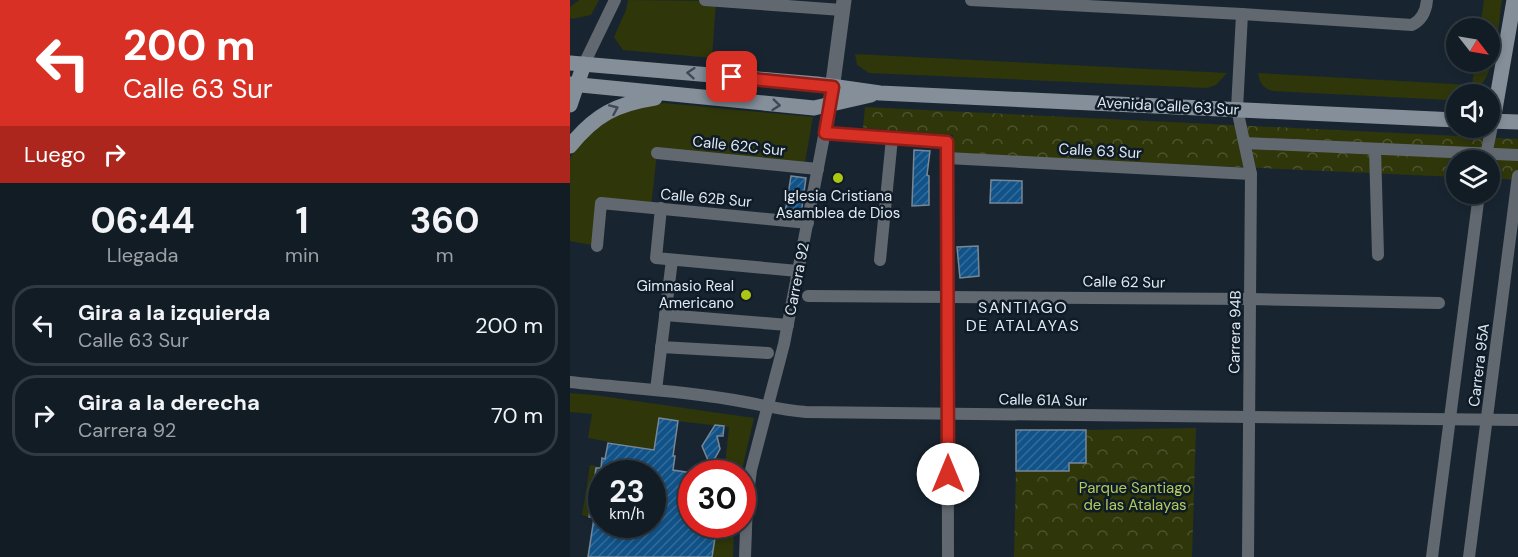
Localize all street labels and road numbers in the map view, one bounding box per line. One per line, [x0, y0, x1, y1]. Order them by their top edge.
street label: Avenida Calle 63 Sur [1096, 92, 1240, 120]
street label: Calle 62C Sur [692, 131, 787, 161]
street label: Calle 63 Sur [1058, 139, 1143, 163]
street label: Calle 62B Sur [659, 184, 753, 212]
street label: Carrera 92 [780, 241, 814, 317]
street label: Calle 62 Sur [1083, 271, 1166, 293]
street label: Carrera 94B [1224, 290, 1246, 374]
street label: Carrera 95A [1464, 322, 1494, 408]
street label: Calle 61A Sur [998, 389, 1088, 411]

